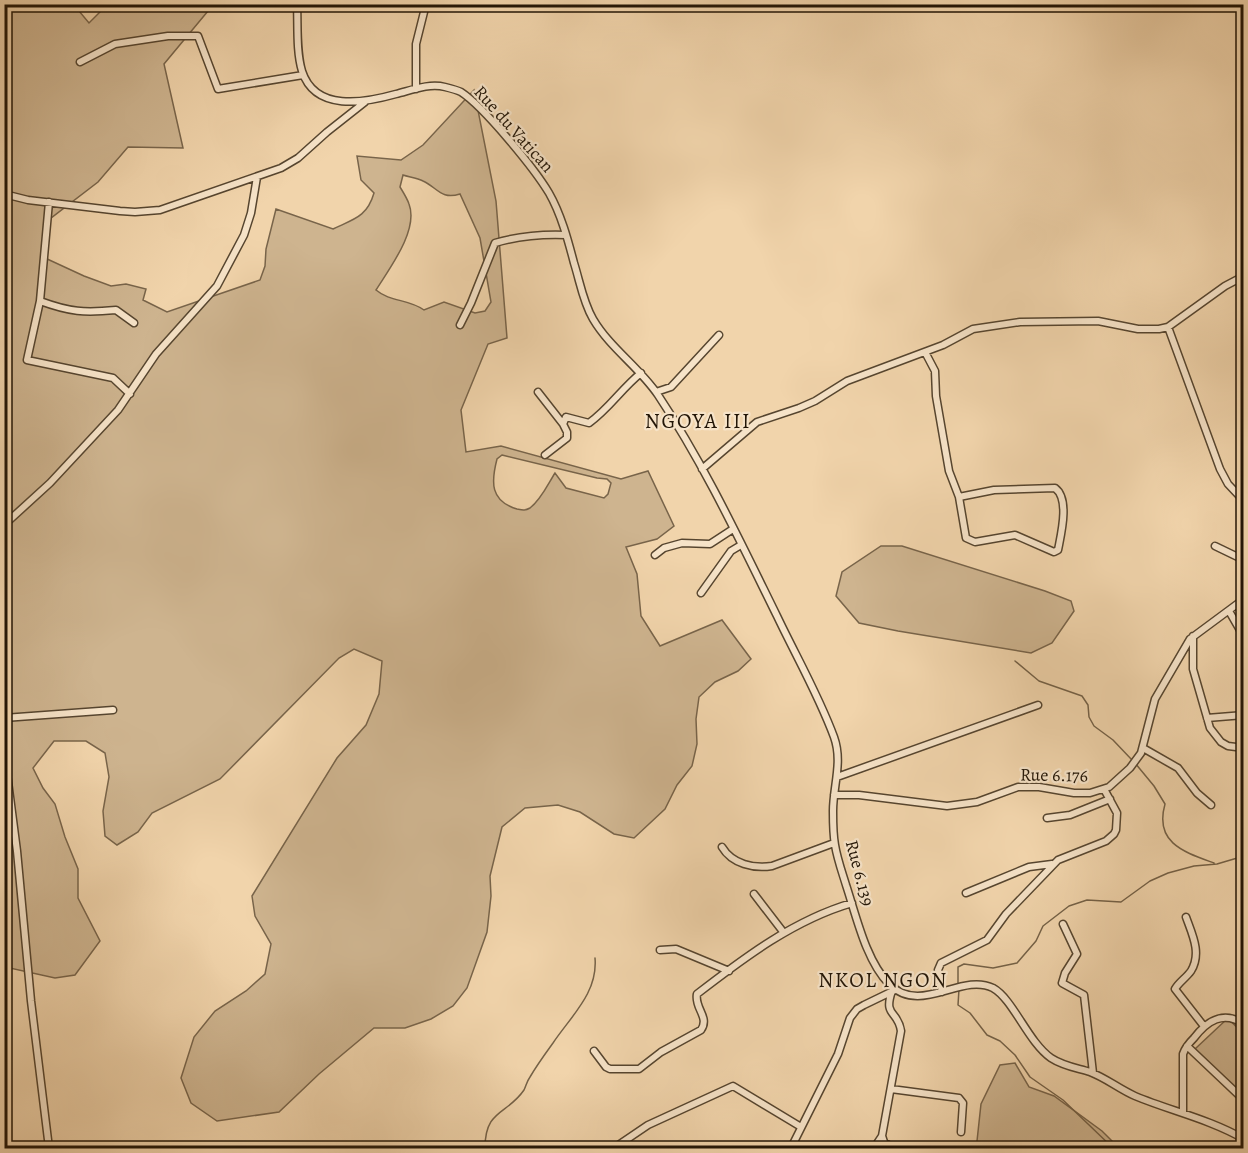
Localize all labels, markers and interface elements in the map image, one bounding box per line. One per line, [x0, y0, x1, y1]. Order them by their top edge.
street label: Rue du Vatican [468, 80, 560, 178]
district label: NGOYA III [645, 407, 751, 435]
street label: Rue 6.176 [1020, 762, 1088, 788]
street label: Rue 6.139 [840, 837, 880, 909]
district label: NKOL NGON [818, 966, 948, 994]

